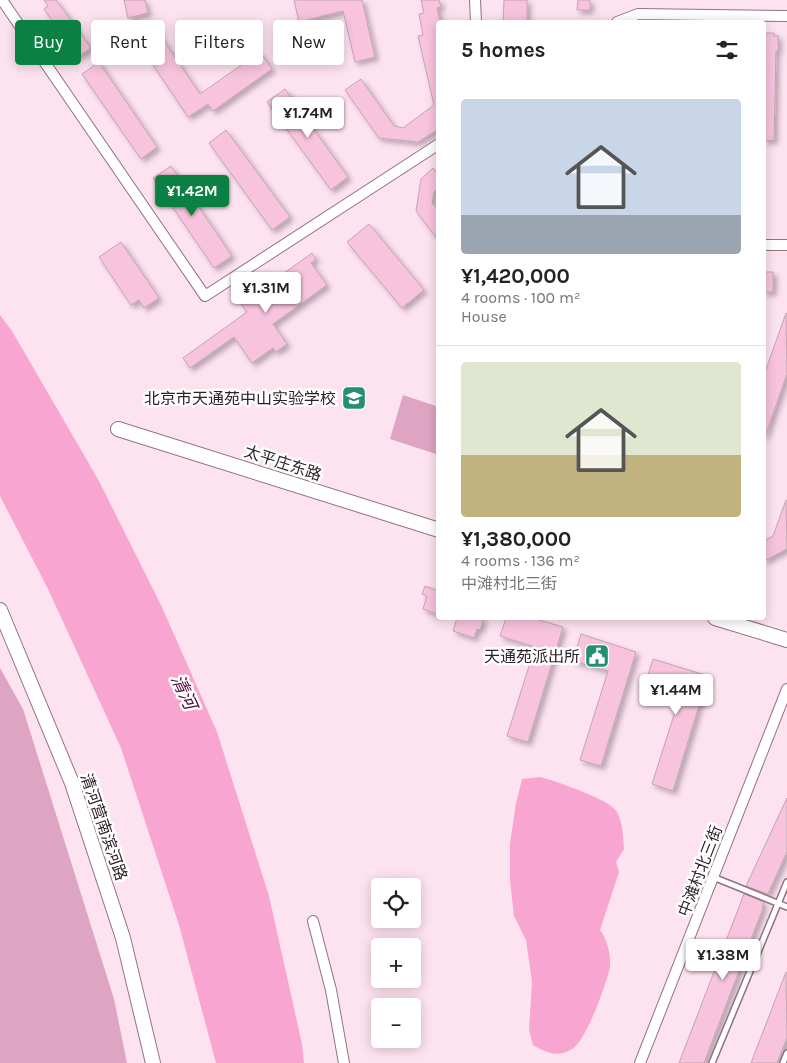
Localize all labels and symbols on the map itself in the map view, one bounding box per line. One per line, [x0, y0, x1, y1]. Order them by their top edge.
pin: ¥1.74M [267, 96, 349, 139]
pin: ¥1.42M [151, 174, 233, 217]
pin: ¥1.31M [225, 272, 307, 314]
school or university icon: 北京市天通苑中山实验学校 [341, 385, 367, 411]
place label: 北京市天通苑中山实验学校 [144, 389, 336, 408]
street label: 太平庄东路 [242, 442, 324, 484]
public building icon: 天通苑派出所 [584, 643, 610, 669]
place label: 天通苑派出所 [484, 647, 580, 666]
water label: 清河 [166, 671, 203, 716]
pin: ¥1.44M [635, 674, 717, 716]
street label: 清河营南滨河路 [77, 771, 131, 883]
street label: 中滩村北三街 [674, 823, 726, 919]
pin: ¥1.38M [682, 938, 764, 981]

